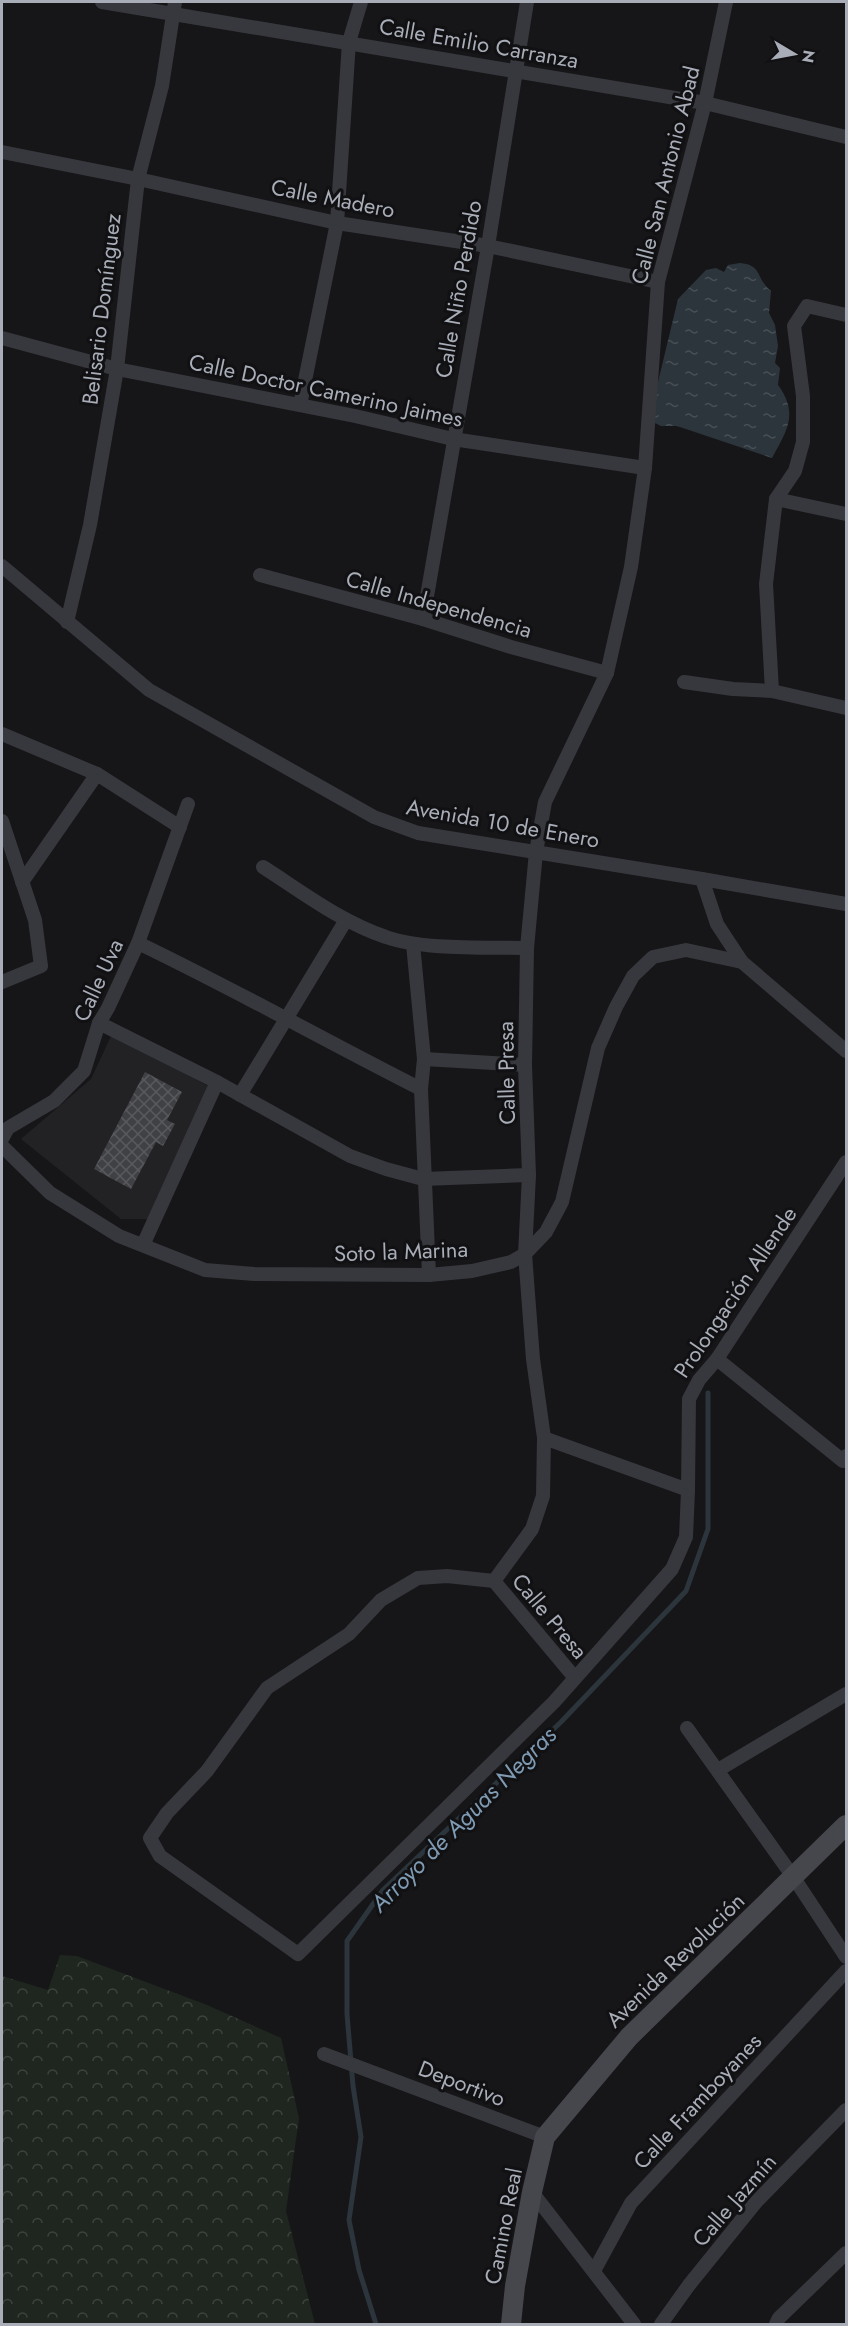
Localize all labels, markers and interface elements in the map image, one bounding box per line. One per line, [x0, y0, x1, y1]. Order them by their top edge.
street label: Calle Emilio Carranza [377, 10, 581, 76]
north arrow [764, 24, 824, 84]
text: N [796, 48, 821, 65]
street label: Calle San Antonio Abad [622, 62, 708, 288]
street label: Calle Madero [268, 170, 398, 226]
street label: Calle Niño Perdido [427, 198, 489, 380]
street label: Belisario Domínguez [73, 212, 129, 406]
street label: Calle Doctor Camerino Jaimes [186, 345, 466, 435]
street label: Calle Independencia [342, 562, 536, 646]
street label: Avenida 10 de Enero [404, 790, 602, 856]
street label: Calle Uva [65, 933, 131, 1027]
street label: Calle Presa [489, 1021, 523, 1125]
street label: Prolongación Allende [666, 1200, 804, 1384]
street label: Soto la Marina [333, 1233, 469, 1269]
street label: Calle Presa [505, 1566, 595, 1666]
water label: Arroyo de Aguas Negras [361, 1718, 564, 1921]
street label: Avenida Revolución [598, 1885, 752, 2035]
street label: Calle Framboyanes [625, 2026, 769, 2176]
street label: Deportivo [414, 2052, 510, 2114]
street label: Calle Jazmín [684, 2146, 784, 2254]
street label: Camino Real [476, 2165, 530, 2287]

